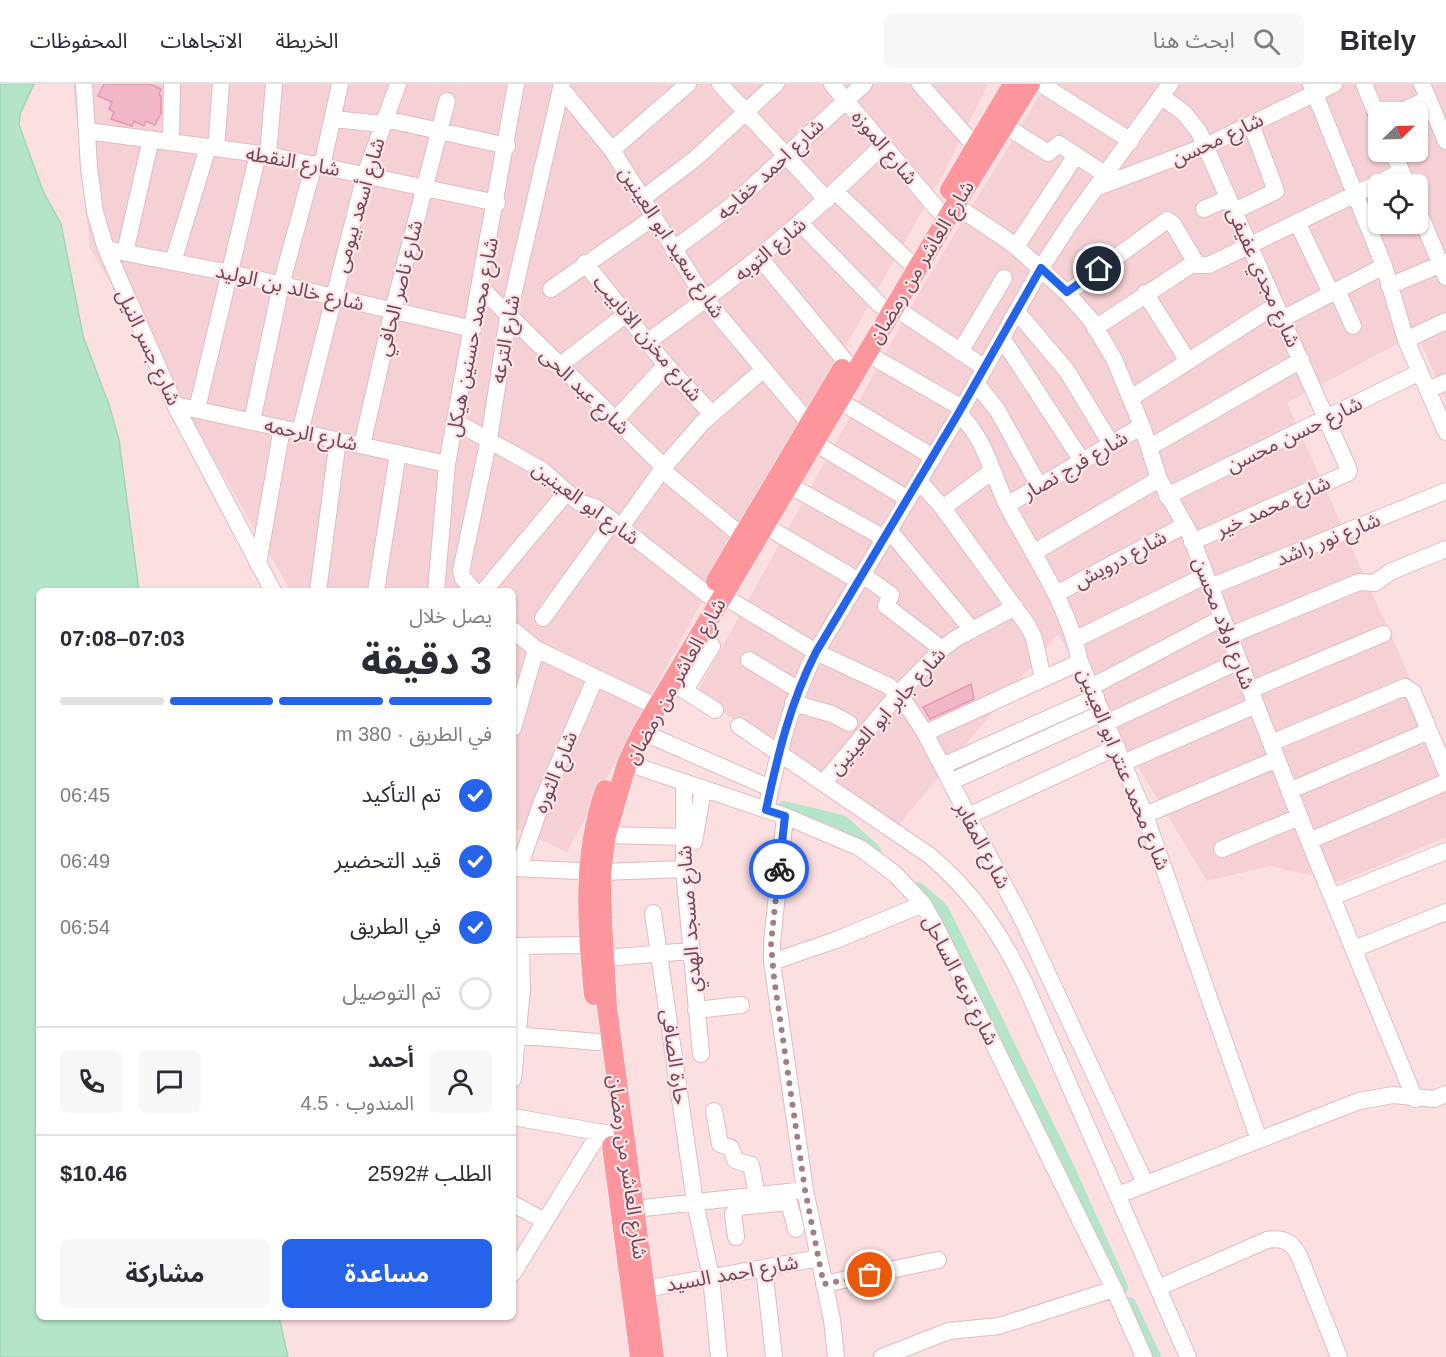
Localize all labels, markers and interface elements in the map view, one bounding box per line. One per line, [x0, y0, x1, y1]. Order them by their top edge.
search box [884, 14, 1304, 68]
icon: search [1250, 25, 1283, 58]
text: Bitely [1340, 25, 1416, 56]
text: ابحث هنا [1153, 28, 1235, 53]
text: المحفوظات [30, 29, 127, 52]
text: الاتجاهات [160, 29, 242, 52]
text: الخريطة [275, 29, 338, 52]
north arrow [1368, 102, 1428, 162]
map controls [1368, 102, 1428, 234]
street label: شارع الموزه [845, 105, 922, 191]
street label: شارع محسن [1167, 108, 1268, 174]
street label: شارع احمد خفاجه [712, 114, 831, 227]
street label: شارع أسعد بيومى [329, 135, 393, 276]
street label: شارع النقطه [244, 142, 342, 184]
street label: شارع سعيد ابو العينين [611, 162, 729, 324]
button: locate [1368, 174, 1428, 234]
street label: شارع العاشر من رمضان [864, 177, 982, 349]
street label: شارع مجدي عفيفى [1219, 203, 1305, 352]
street label: شارع التوبه [730, 213, 813, 288]
street label: شارع ناصر الحافي [371, 218, 431, 359]
street label: شارع محمد حسنين هيكل [442, 236, 506, 439]
pin [1073, 243, 1124, 294]
icon: home [1082, 252, 1115, 285]
street label: شارع خالد بن الوليد [213, 259, 366, 319]
street label: شارع مخزن الانابيب [586, 271, 707, 408]
street label: شارع جسر النيل [109, 285, 186, 410]
street label: شارع الترعه [486, 293, 528, 386]
street label: شارع عبد الحى [533, 343, 634, 442]
street label: شارع حسن محسن [1223, 392, 1367, 480]
street label: شارع الرحمه [262, 413, 360, 459]
street label: شارع فرج نصار [1018, 426, 1133, 508]
street label: شارع ابو العينين [526, 457, 644, 552]
street label: شارع محمد خير [1212, 471, 1335, 545]
street label: شارع نور راشد [1273, 508, 1385, 574]
street label: شارع درويش [1070, 525, 1172, 596]
street label: شارع اولاد محسن [1185, 554, 1259, 694]
street label: شارع العاشر من رمضان [620, 594, 733, 770]
text: يصل خلال [409, 605, 492, 627]
text: 07:03–07:08 [60, 626, 185, 651]
text: 3 دقيقة [361, 639, 492, 682]
street label: شارع جابر ابو العينين [824, 643, 953, 782]
street label: شارع محمد عنتر ابو العينين [1070, 665, 1175, 874]
text: في الطريق · 380 m [336, 723, 492, 745]
street label: شارع الثوره [529, 728, 585, 818]
icon: check [459, 779, 492, 812]
text: تم التأكيد [361, 782, 441, 807]
text: 06:45 [60, 784, 110, 806]
street label: شارع المقابر [947, 797, 1015, 894]
courier [749, 839, 809, 899]
icon: check [459, 845, 492, 878]
street label: شارع مسجد الهدي [673, 845, 710, 993]
text: قيد التحضير [334, 848, 441, 873]
text: 06:49 [60, 850, 110, 872]
icon: bike [763, 853, 796, 886]
icon: check [459, 911, 492, 944]
street label: شارع ترعه الساحل [915, 912, 1003, 1050]
text: في الطريق [350, 914, 441, 939]
text: 06:54 [60, 916, 110, 938]
text: تم التوصيل [342, 980, 441, 1005]
street label: حارة الصافى [656, 1008, 693, 1106]
text: أحمد [368, 1047, 414, 1072]
button: phone [60, 1050, 123, 1113]
button: chat [138, 1050, 201, 1113]
button: person [429, 1050, 492, 1113]
street label: شارع العاشر من رمضان [600, 1073, 652, 1261]
text: المندوب · 4.5 [301, 1092, 414, 1114]
text: $10.46 [60, 1161, 127, 1186]
text: الطلب #2592 [367, 1161, 492, 1186]
button: مشاركة [60, 1239, 270, 1308]
button: مساعدة [282, 1239, 492, 1308]
pin [844, 1249, 895, 1300]
street label: شارع احمد السيد [664, 1251, 801, 1299]
icon: bag [853, 1258, 886, 1291]

